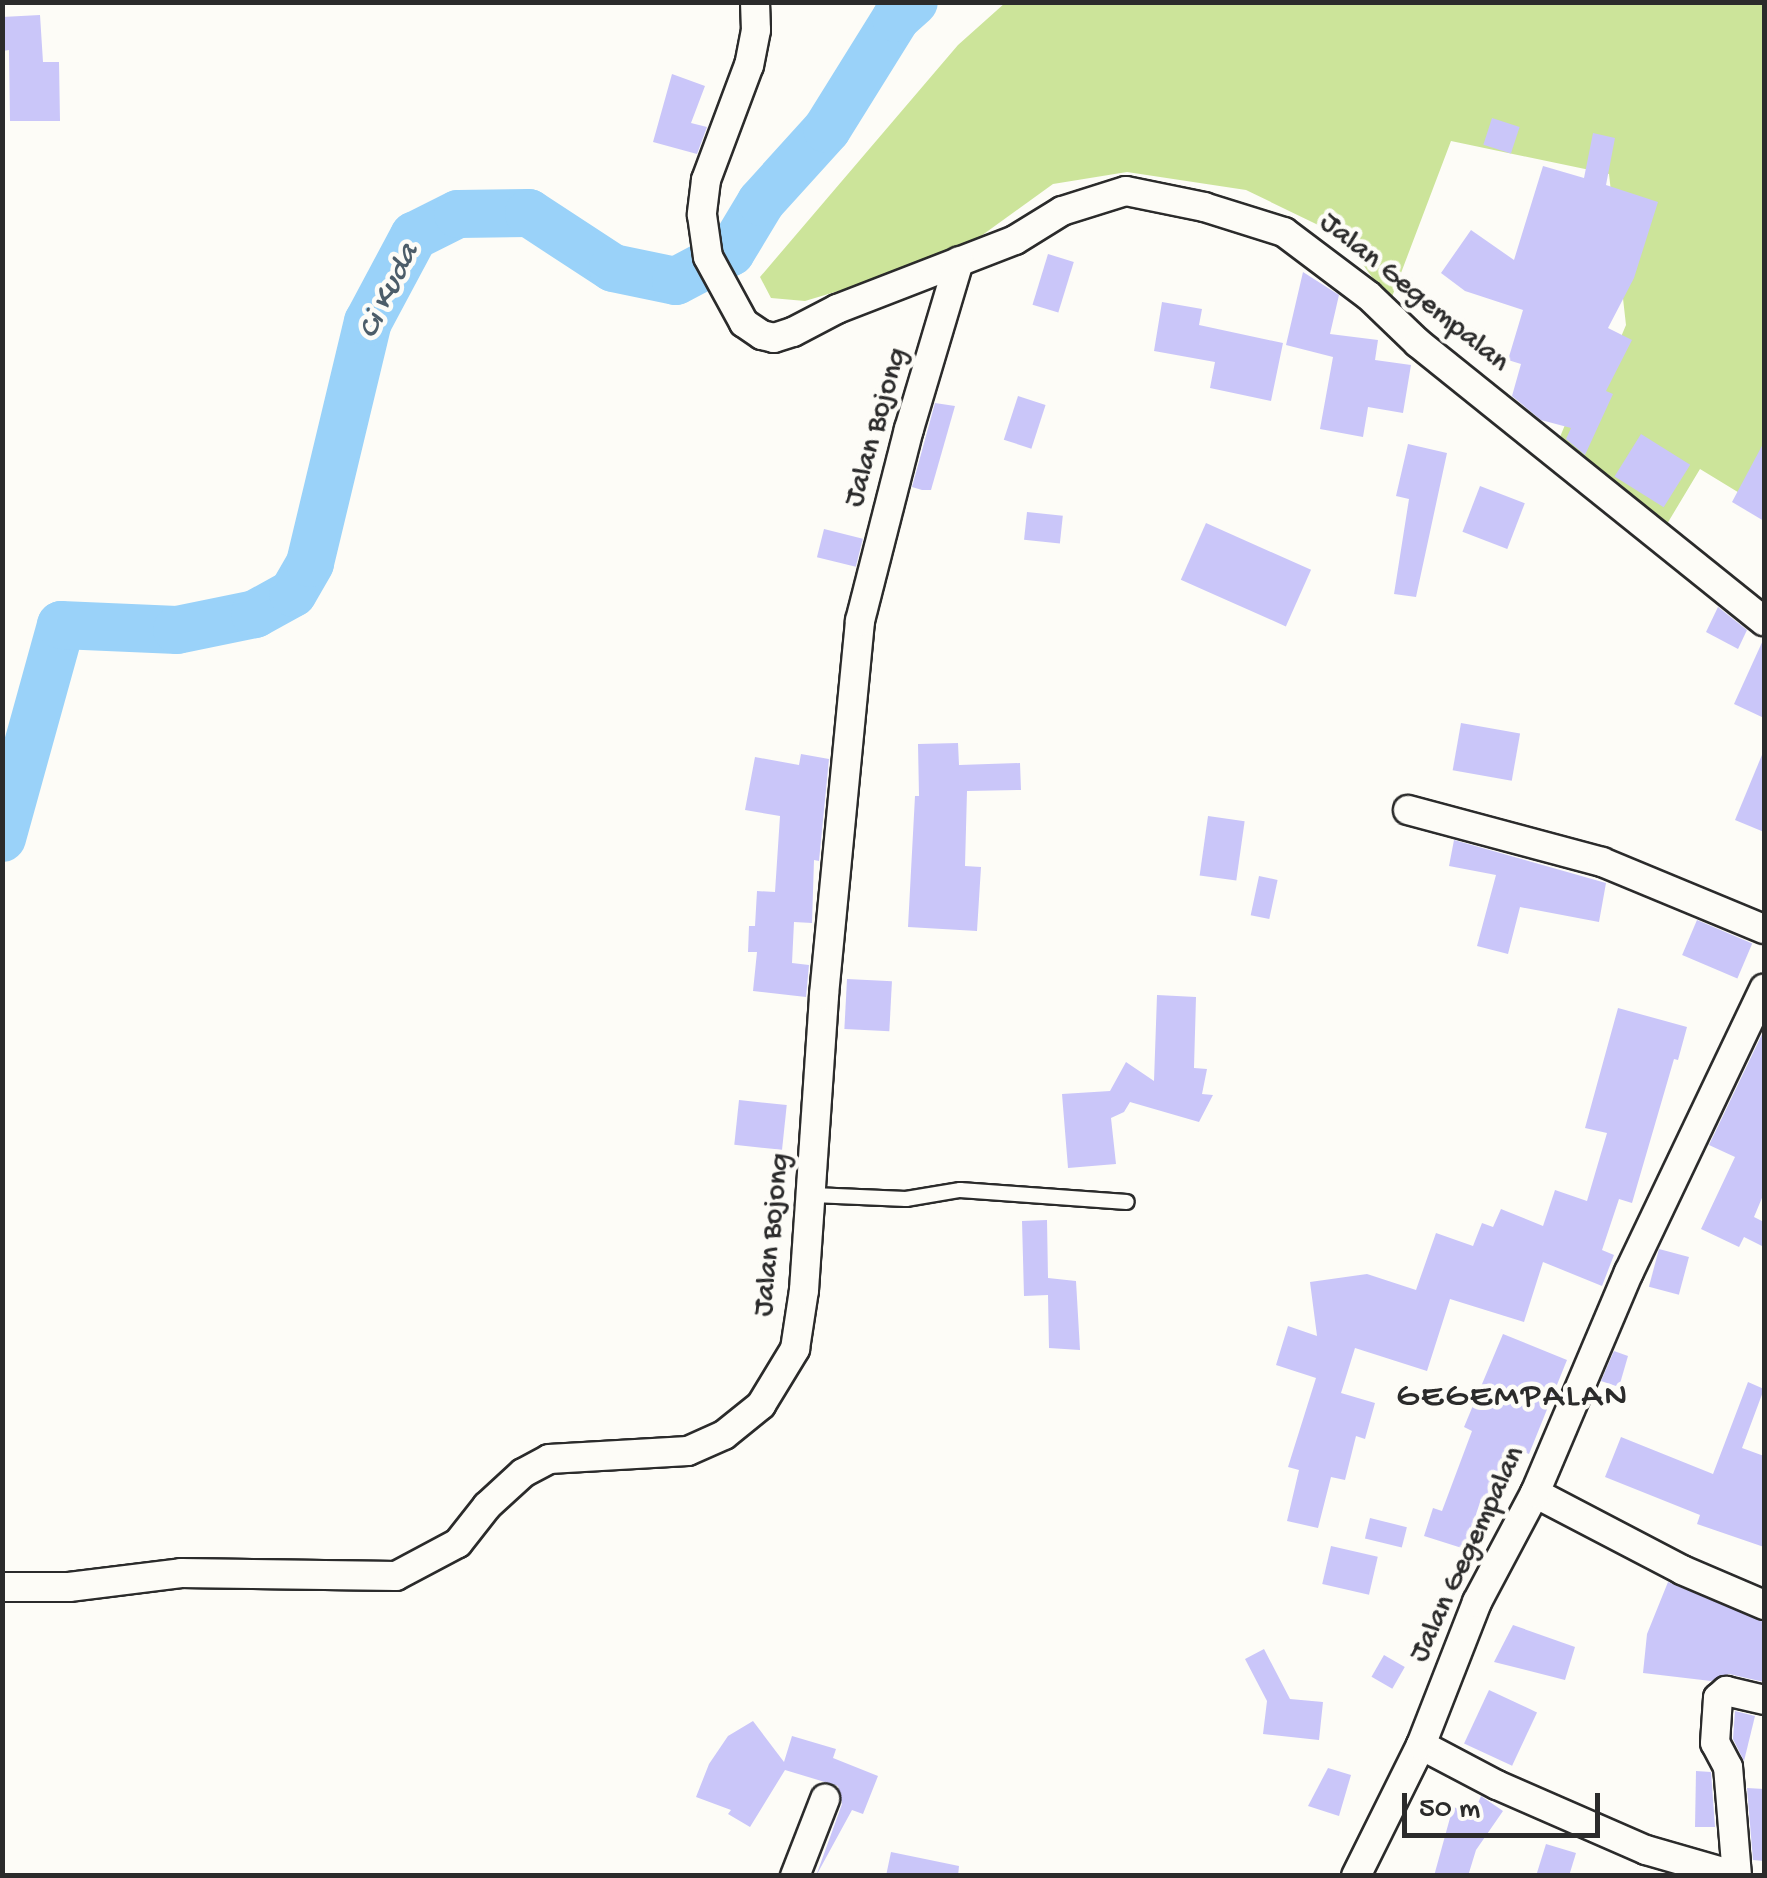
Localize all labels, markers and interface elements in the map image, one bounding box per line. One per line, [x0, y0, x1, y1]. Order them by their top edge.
street label: Jalan Gegempalan [1311, 206, 1515, 382]
water label: Ci Kuda [351, 238, 429, 346]
street label: Jalan Bojong [838, 344, 918, 512]
street label: Jalan Bojong [748, 1152, 800, 1318]
district label: GEGEMPALAN [1396, 1377, 1630, 1419]
street label: Jalan Gegempalan [1403, 1441, 1535, 1669]
scale bar [1407, 1773, 1604, 1835]
text: 50 m [1419, 1793, 1480, 1828]

